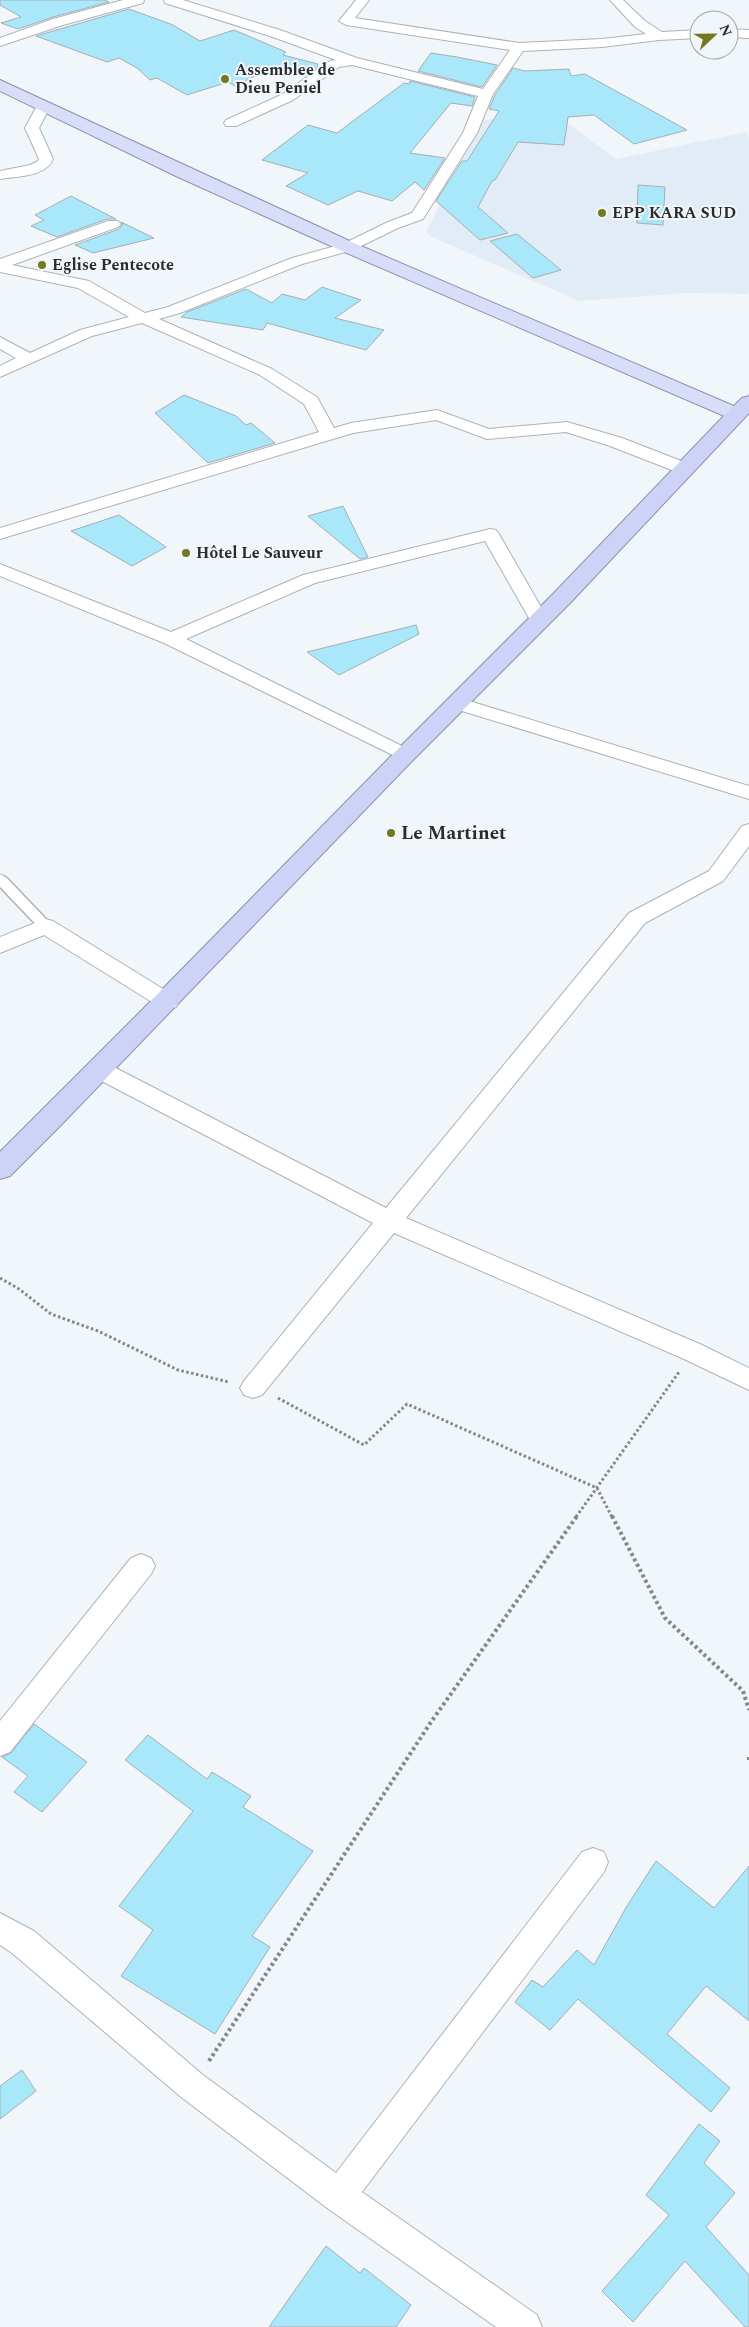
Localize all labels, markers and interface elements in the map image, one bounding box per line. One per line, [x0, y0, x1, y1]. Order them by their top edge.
north arrow [689, 10, 739, 60]
text: N [714, 21, 737, 40]
place label: Assemblee de Dieu Peniel [235, 58, 335, 100]
marker: Assemblee de Dieu Peniel [219, 73, 231, 85]
place label: EPP KARA SUD [612, 201, 736, 225]
marker: EPP KARA SUD [596, 207, 608, 219]
place label: Eglise Pentecote [52, 253, 174, 277]
marker: Eglise Pentecote [36, 259, 48, 271]
place label: Hôtel Le Sauveur [196, 541, 323, 565]
marker: Hôtel Le Sauveur [180, 547, 192, 559]
place label: Le Martinet [401, 819, 506, 848]
marker: Le Martinet [385, 827, 397, 839]

